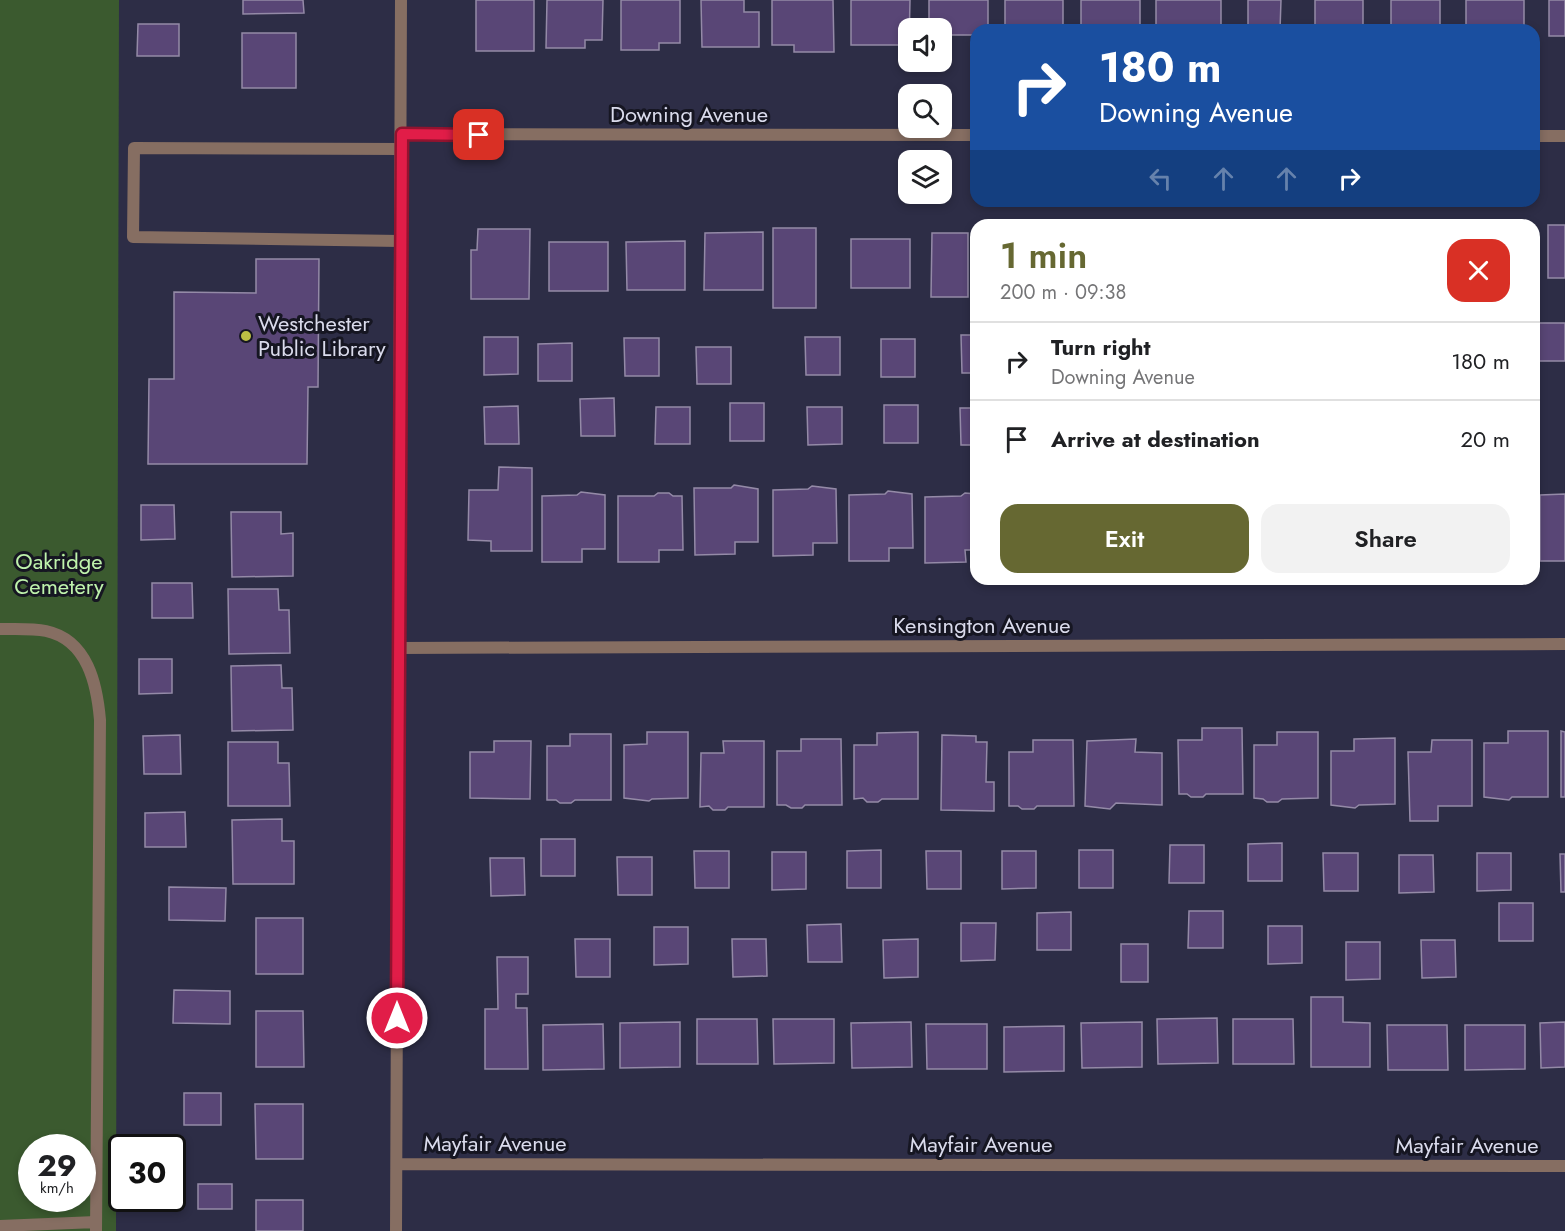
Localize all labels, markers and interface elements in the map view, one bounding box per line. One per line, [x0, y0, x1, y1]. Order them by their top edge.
map controls [898, 18, 952, 204]
button: sound [898, 18, 952, 72]
text: 180 m [1099, 37, 1222, 98]
icon: right [1000, 48, 1078, 126]
button: search [898, 84, 952, 138]
text: Downing Avenue [1099, 93, 1293, 132]
street label: Downing Avenue [610, 98, 768, 130]
pin [453, 109, 504, 160]
icon: arrive [462, 118, 495, 151]
button: layers [898, 150, 952, 204]
icon: left [1144, 162, 1177, 195]
icon: ahead [1207, 162, 1240, 195]
icon: ahead [1270, 162, 1303, 195]
icon: right [1333, 162, 1366, 195]
text: 1 min [1000, 229, 1087, 281]
button: close [1447, 239, 1510, 302]
text: 200 m · 09:38 [1000, 278, 1126, 307]
place label: Westchester Public Library [258, 307, 386, 364]
marker: Westchester Public Library [239, 329, 253, 343]
text: Turn right [1051, 331, 1151, 363]
icon: right [1000, 345, 1033, 378]
text: 180 m [1451, 345, 1510, 377]
text: Downing Avenue [1051, 363, 1195, 392]
icon: arrive [1000, 423, 1033, 456]
text: Arrive at destination [1051, 423, 1260, 455]
text: 20 m [1461, 423, 1510, 455]
button: Exit [1000, 504, 1249, 573]
button: Share [1261, 504, 1510, 573]
park label: Oakridge Cemetery [14, 545, 104, 602]
street label: Kensington Avenue [893, 609, 1071, 641]
position arrow [365, 986, 429, 1050]
street label: Mayfair Avenue [423, 1127, 567, 1159]
street label: Mayfair Avenue [909, 1128, 1053, 1160]
street label: Mayfair Avenue [1395, 1129, 1539, 1161]
speed limit sign: 30 [108, 1134, 186, 1212]
text: 29 [37, 1144, 77, 1187]
text: km/h [40, 1177, 74, 1199]

